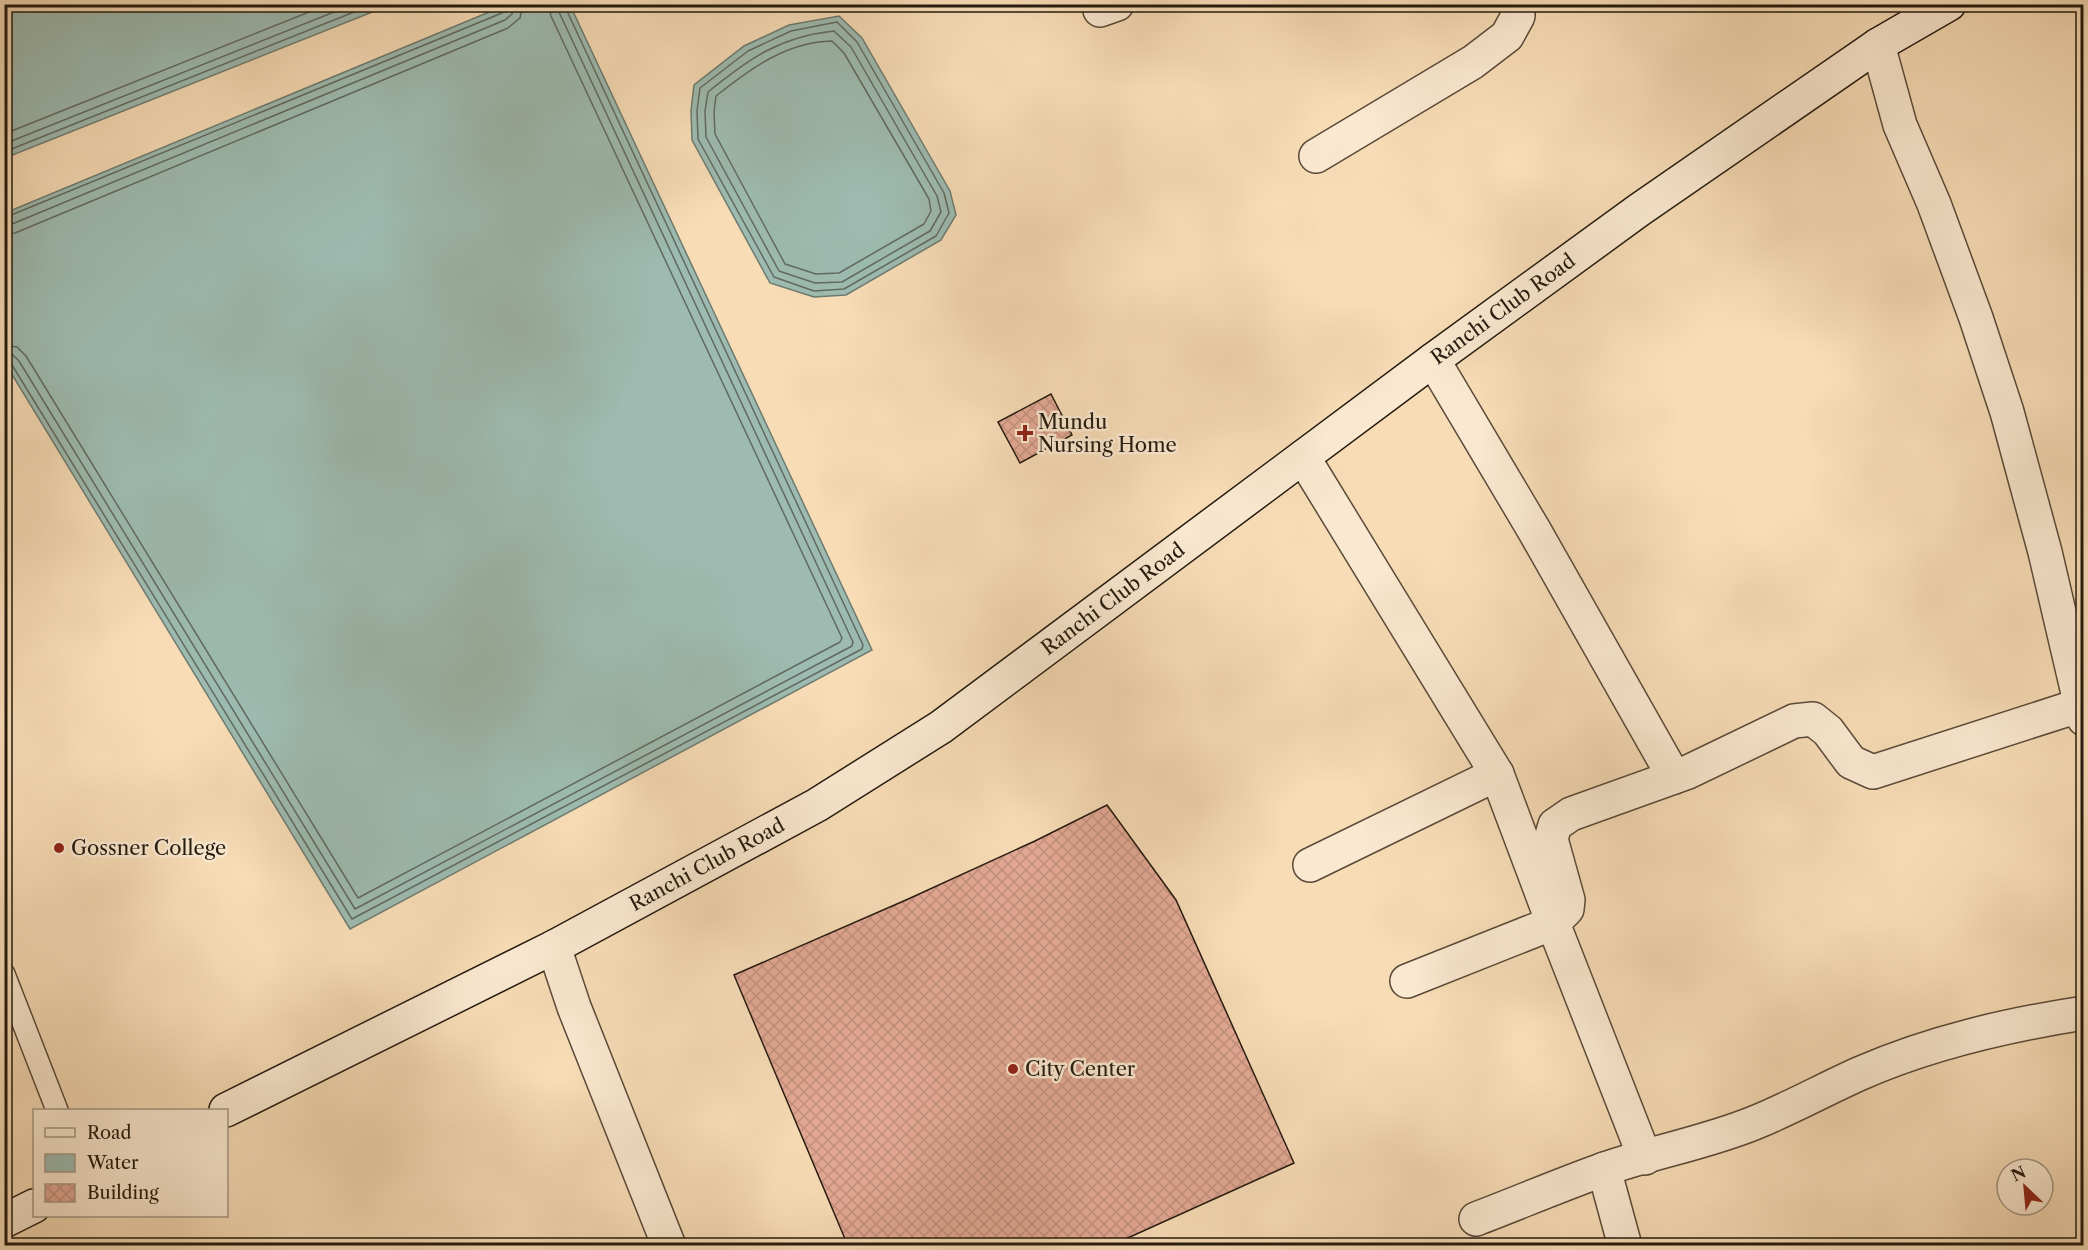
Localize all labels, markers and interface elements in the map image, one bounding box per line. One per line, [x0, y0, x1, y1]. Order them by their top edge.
street label: Ranchi Club Road [1426, 248, 1580, 370]
place label: Mundu Nursing Home [1038, 410, 1177, 457]
marker: Mundu Nursing Home [1016, 424, 1034, 442]
street label: Ranchi Club Road [1036, 538, 1189, 660]
street label: Ranchi Club Road [625, 813, 789, 916]
place label: Gossner College [71, 836, 226, 860]
marker: Gossner College [52, 841, 66, 855]
place label: City Center [1025, 1057, 1136, 1081]
marker: City Center [1006, 1062, 1020, 1076]
legend [33, 1109, 228, 1217]
text: Road [87, 1122, 132, 1144]
text: Water [86, 1152, 139, 1174]
north arrow [1995, 1157, 2055, 1217]
text: N [2008, 1161, 2029, 1186]
text: Building [87, 1182, 159, 1204]

